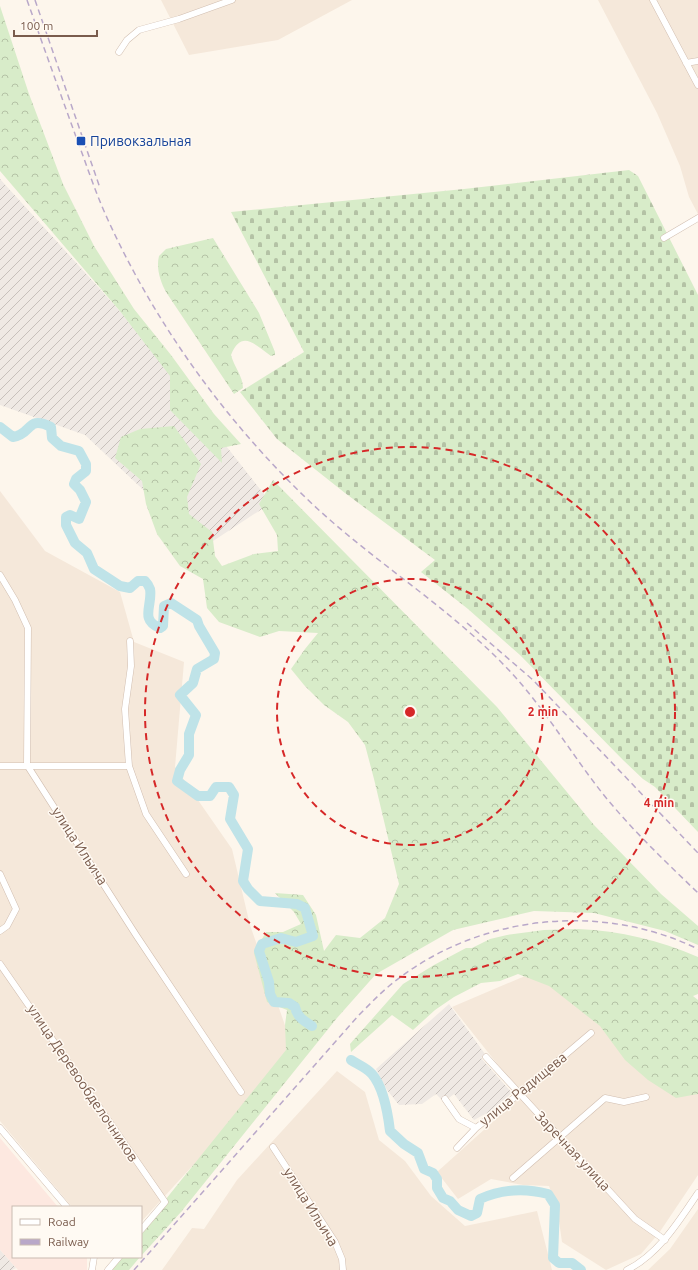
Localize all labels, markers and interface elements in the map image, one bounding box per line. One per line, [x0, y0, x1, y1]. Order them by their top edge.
scale bar [14, 12, 97, 38]
text: 100 m [20, 19, 53, 32]
place label: Привокзальная [90, 133, 192, 149]
marker: Привокзальная [75, 135, 87, 147]
centre of rings [403, 705, 417, 719]
text: 2 min [528, 705, 558, 718]
text: 4 min [644, 796, 674, 809]
street label: улица Ильича [49, 804, 111, 888]
street label: улица Деревообделочников [24, 1001, 142, 1165]
street label: улица Радищева [476, 1049, 570, 1129]
street label: Заречная улица [532, 1108, 614, 1194]
street label: улица Ильича [280, 1165, 342, 1249]
legend [12, 1206, 142, 1258]
text: Road [48, 1215, 76, 1228]
text: Railway [48, 1235, 89, 1248]

